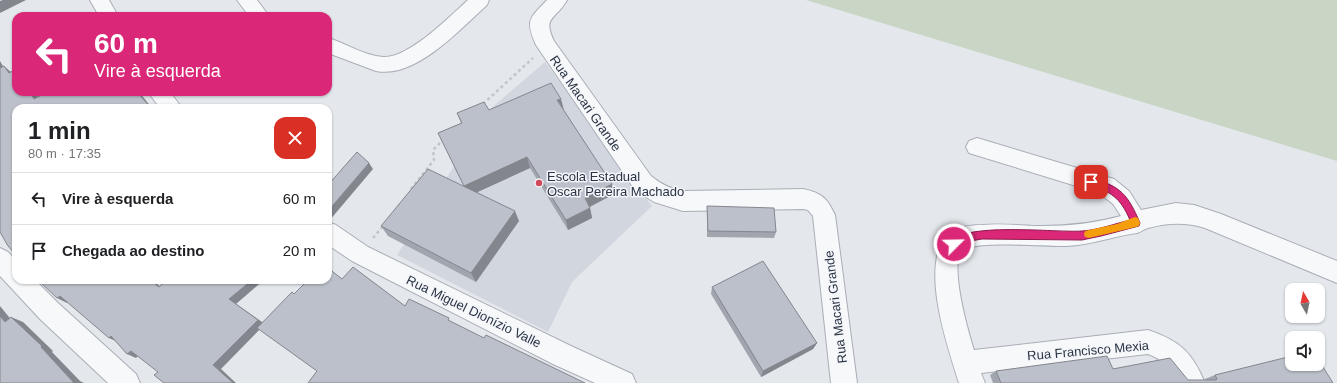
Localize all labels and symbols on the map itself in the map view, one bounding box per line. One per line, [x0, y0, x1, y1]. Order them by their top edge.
street label: Rua Macari Grande [547, 53, 624, 154]
pin [1074, 165, 1108, 199]
place label: Escola Estadual Oscar Pereira Machado [547, 169, 684, 199]
marker: Escola Estadual Oscar Pereira Machado [534, 178, 544, 188]
position arrow [933, 223, 975, 265]
street label: Rua Macari Grande [821, 250, 850, 364]
street label: Rua Miguel Dionízio Valle [404, 272, 544, 351]
north arrow [1285, 283, 1325, 323]
street label: Rua Francisco Mexia [1027, 338, 1150, 363]

